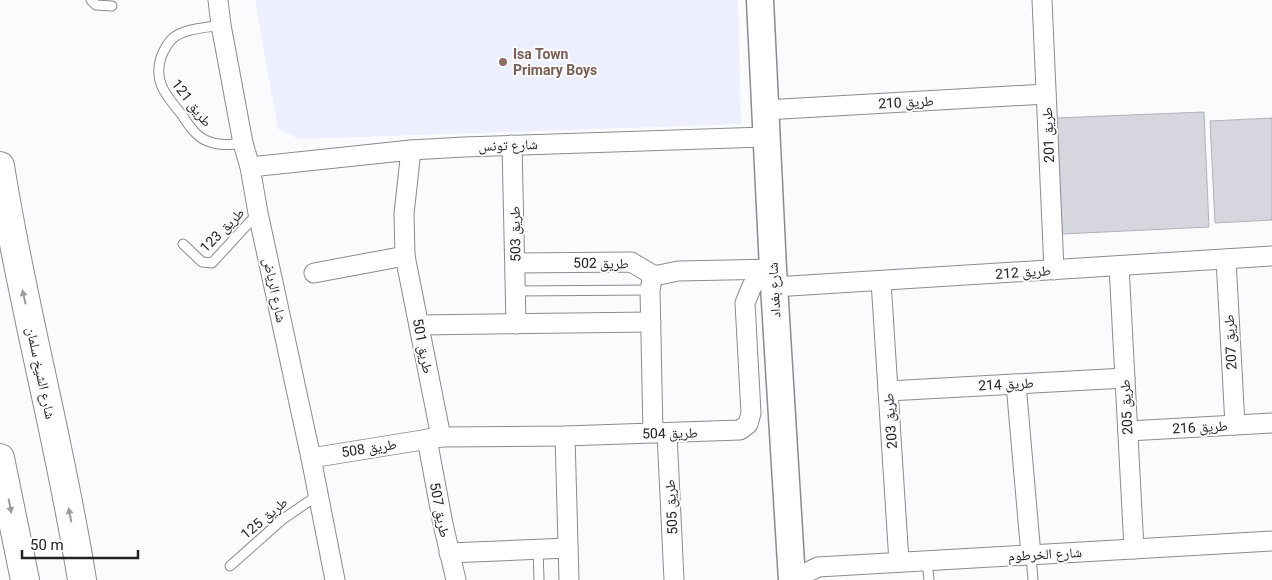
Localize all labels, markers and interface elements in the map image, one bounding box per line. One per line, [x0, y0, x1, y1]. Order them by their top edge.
place label: Isa Town Primary Boys [513, 46, 597, 78]
marker: Isa Town Primary Boys [497, 56, 509, 68]
street label: طريق 121 [167, 76, 215, 131]
street label: طريق 210 [878, 93, 934, 113]
street label: طريق 201 [1039, 107, 1059, 163]
street label: شارع تونس [478, 136, 538, 156]
street label: طريق 123 [197, 205, 249, 257]
street label: طريق 503 [507, 206, 525, 262]
street label: طريق 502 [573, 255, 629, 273]
street label: شارع الرياض [258, 256, 290, 324]
street label: شارع بغداد [765, 262, 785, 318]
street label: طريق 212 [995, 262, 1052, 284]
one-way arrow [20, 290, 28, 305]
street label: طريق 207 [1221, 314, 1241, 370]
street label: طريق 501 [408, 317, 436, 375]
street label: شارع الشيخ سلمان [21, 326, 59, 421]
street label: طريق 214 [978, 375, 1034, 395]
street label: طريق 205 [1117, 379, 1137, 435]
street label: طريق 203 [880, 392, 902, 449]
street label: طريق 216 [1172, 418, 1228, 438]
street label: طريق 504 [642, 425, 698, 443]
street label: طريق 508 [340, 436, 398, 462]
street label: طريق 505 [662, 479, 682, 535]
street label: طريق 507 [425, 481, 453, 539]
street label: طريق 125 [237, 494, 292, 544]
one-way arrow [7, 498, 15, 514]
one-way arrow [66, 506, 74, 522]
scale bar [22, 528, 139, 560]
text: 50 m [30, 536, 64, 554]
street label: شارع الخرطوم [1008, 544, 1082, 566]

